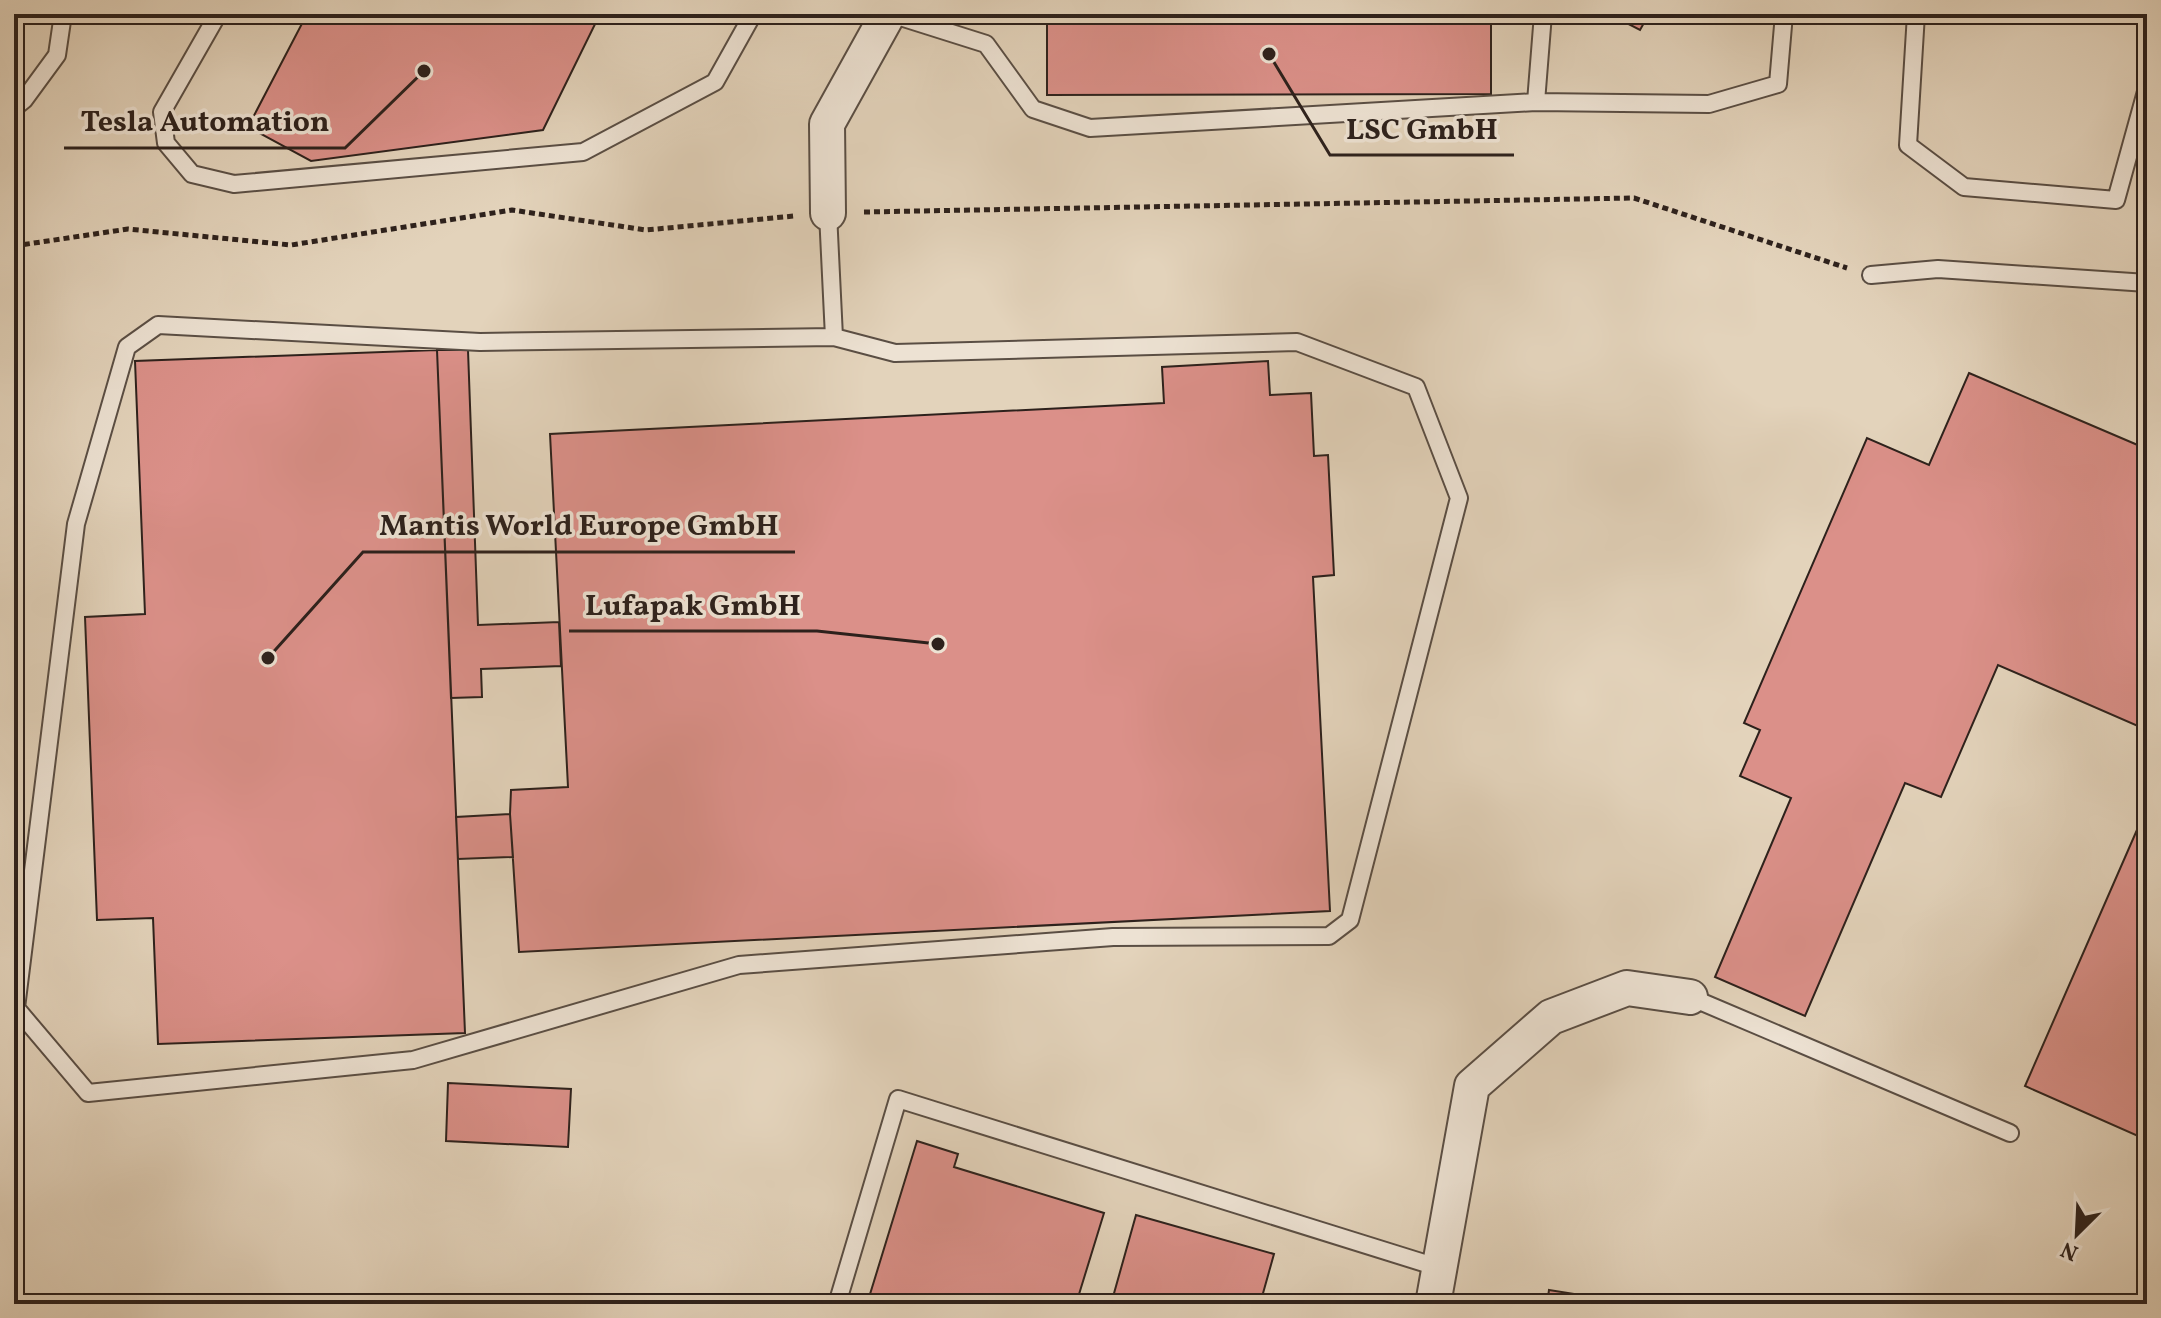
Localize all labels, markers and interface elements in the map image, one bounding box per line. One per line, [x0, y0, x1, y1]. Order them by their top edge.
callout: Tesla Automation [64, 94, 345, 148]
callout: LSC GmbH [1330, 101, 1514, 155]
text: Tesla Automation [81, 102, 329, 144]
text: LSC GmbH [1346, 110, 1498, 152]
callout: Mantis World Europe GmbH [363, 498, 795, 552]
text: Mantis World Europe GmbH [379, 506, 779, 548]
callout: Lufapak GmbH [569, 577, 817, 631]
text: Lufapak GmbH [585, 586, 801, 628]
north arrow [2037, 1194, 2117, 1274]
text: N [2056, 1233, 2083, 1267]

